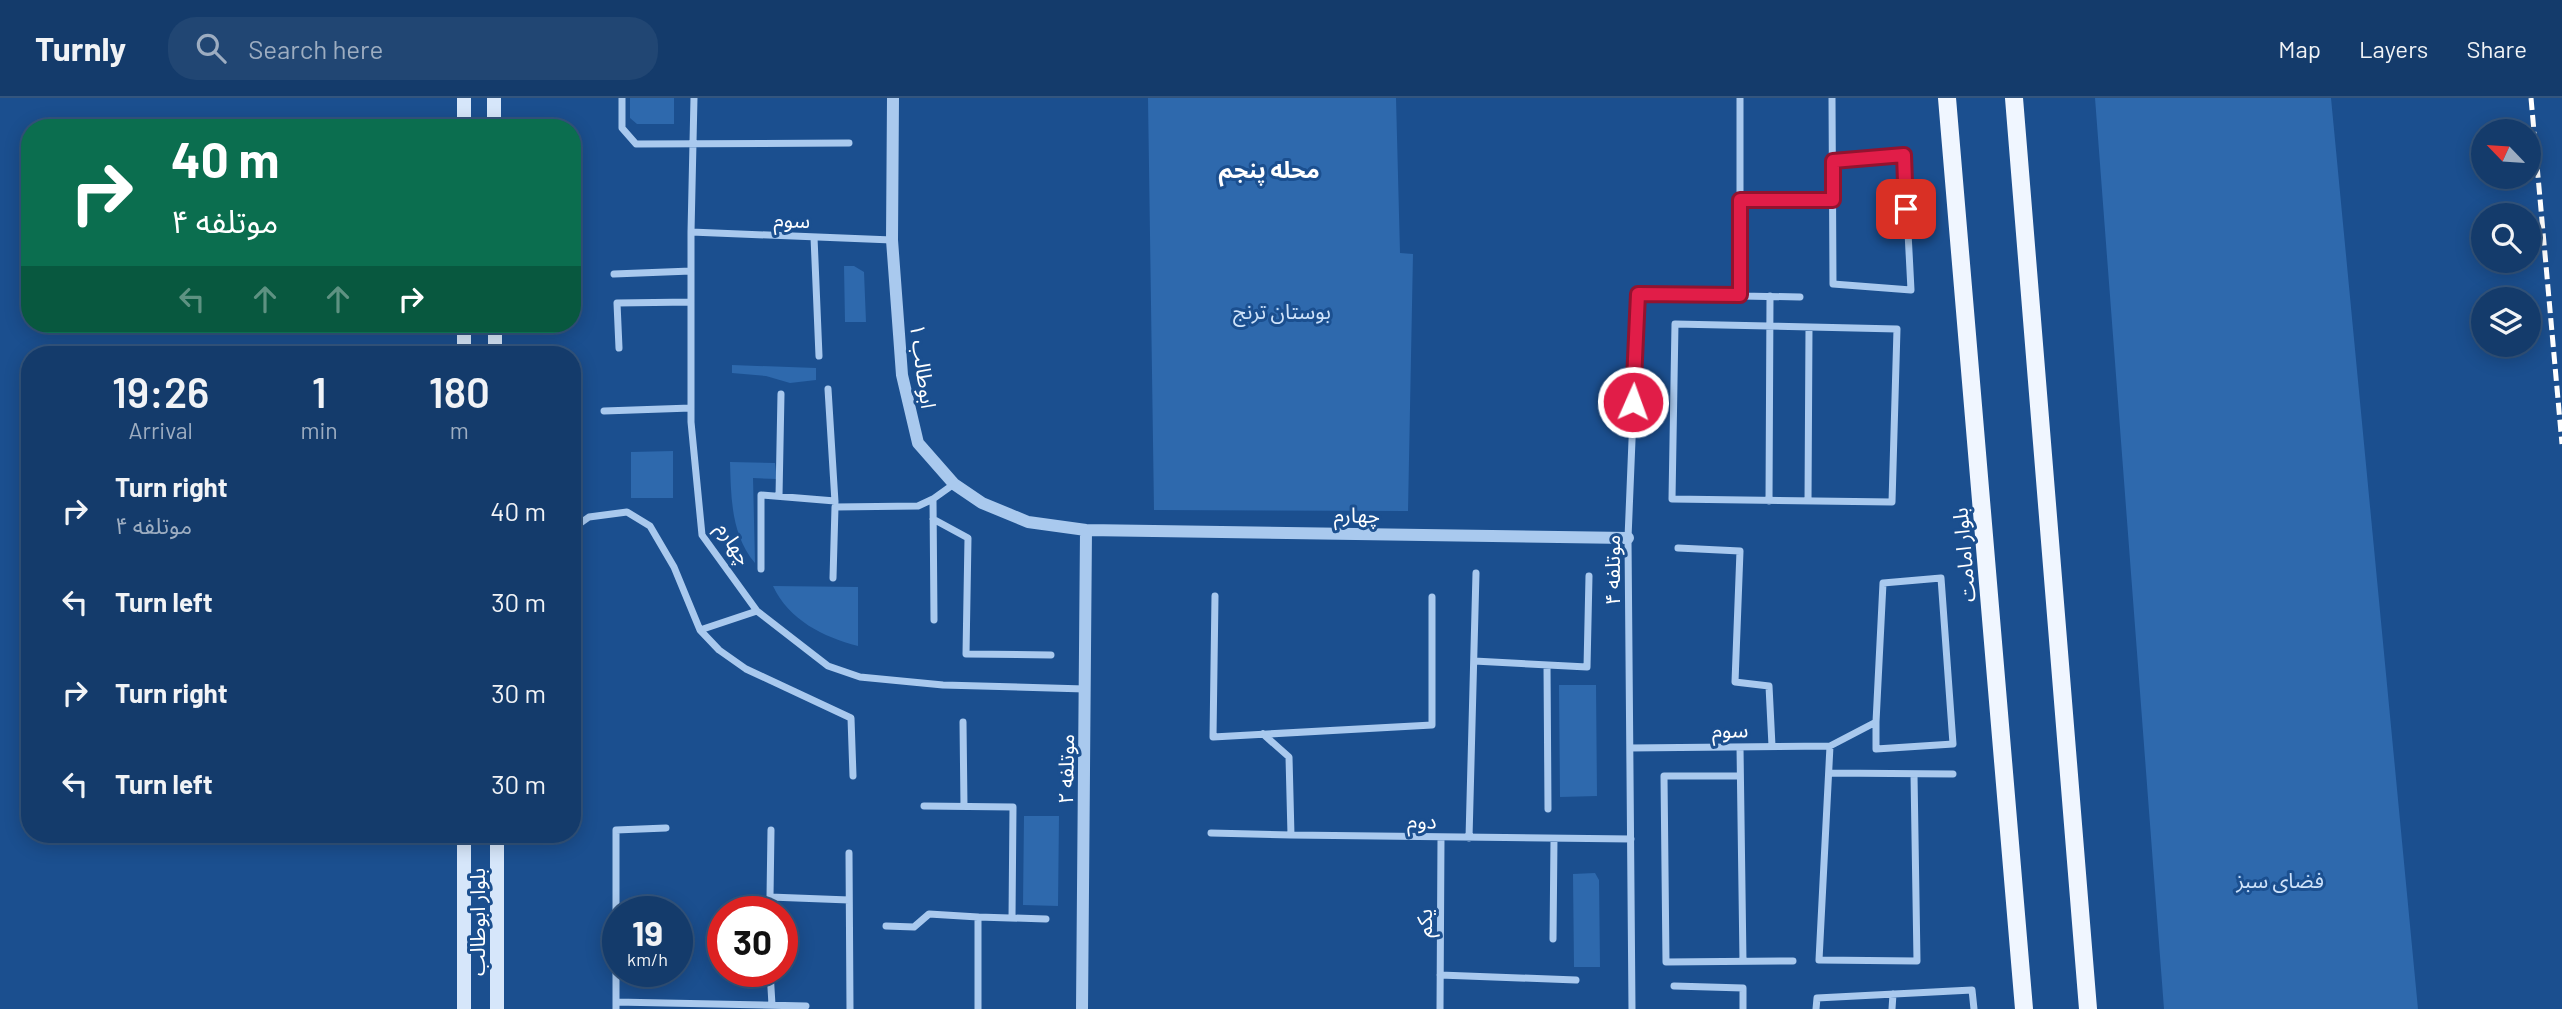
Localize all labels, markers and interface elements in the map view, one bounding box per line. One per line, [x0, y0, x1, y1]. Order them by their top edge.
search box [168, 17, 658, 80]
text: Turnly [35, 28, 126, 68]
icon: search [192, 29, 230, 67]
text: Search here [248, 33, 383, 64]
text: Map [2278, 34, 2321, 63]
text: Layers [2359, 34, 2428, 63]
text: Share [2466, 34, 2527, 63]
north arrow [2471, 119, 2541, 189]
map controls [2471, 119, 2541, 357]
text: 40 m [171, 129, 279, 188]
icon: right [56, 147, 147, 238]
district label: محله پنجم [1218, 155, 1320, 187]
pin [1876, 179, 1936, 239]
icon: arrive [1887, 190, 1925, 228]
text: موتلفه ۴ [171, 201, 278, 239]
button: search [2471, 203, 2541, 273]
street label: سوم [773, 206, 811, 237]
icon: left [173, 280, 211, 318]
icon: ahead [246, 280, 284, 318]
icon: ahead [319, 280, 357, 318]
icon: right [392, 280, 430, 318]
button: layers [2471, 287, 2541, 357]
park label: بوستان ترنج [1233, 298, 1331, 327]
street label: ابوطالب ۱ [905, 322, 942, 410]
position arrow [1596, 365, 1670, 439]
text: 19:26 [112, 366, 209, 416]
text: 1 [312, 366, 326, 416]
text: 180 [429, 366, 490, 416]
text: Arrival [129, 416, 193, 444]
text: min [300, 416, 338, 444]
text: m [450, 416, 469, 444]
text: Turn right [115, 471, 228, 502]
icon: right [56, 492, 94, 530]
text: 40 m [490, 495, 546, 526]
street label: چهارم [1334, 501, 1380, 532]
street label: بلوار امامت [1946, 507, 1981, 603]
text: موتلفه ۴ [115, 511, 192, 539]
street label: چهارم [708, 517, 758, 572]
street label: موتلفه ۴ [1599, 535, 1625, 605]
icon: left [56, 583, 94, 621]
text: Turn left [115, 586, 213, 617]
text: 30 m [491, 586, 546, 617]
icon: right [56, 674, 94, 712]
text: Turn right [115, 677, 228, 708]
text: 30 m [491, 677, 546, 708]
street label: سوم [1712, 716, 1749, 747]
street label: موتلفه ۲ [1052, 734, 1079, 804]
icon: left [56, 765, 94, 803]
text: Turn left [115, 768, 213, 799]
text: 30 m [491, 768, 546, 799]
street label: دوم [1407, 807, 1437, 838]
park label: فضای سبز [2235, 867, 2324, 893]
street label: بلوار ابوطالب [464, 868, 490, 976]
speed limit sign: 30 [707, 896, 798, 987]
street label: یکم [1411, 909, 1440, 937]
text: 19 [632, 911, 663, 953]
text: km/h [627, 948, 668, 970]

